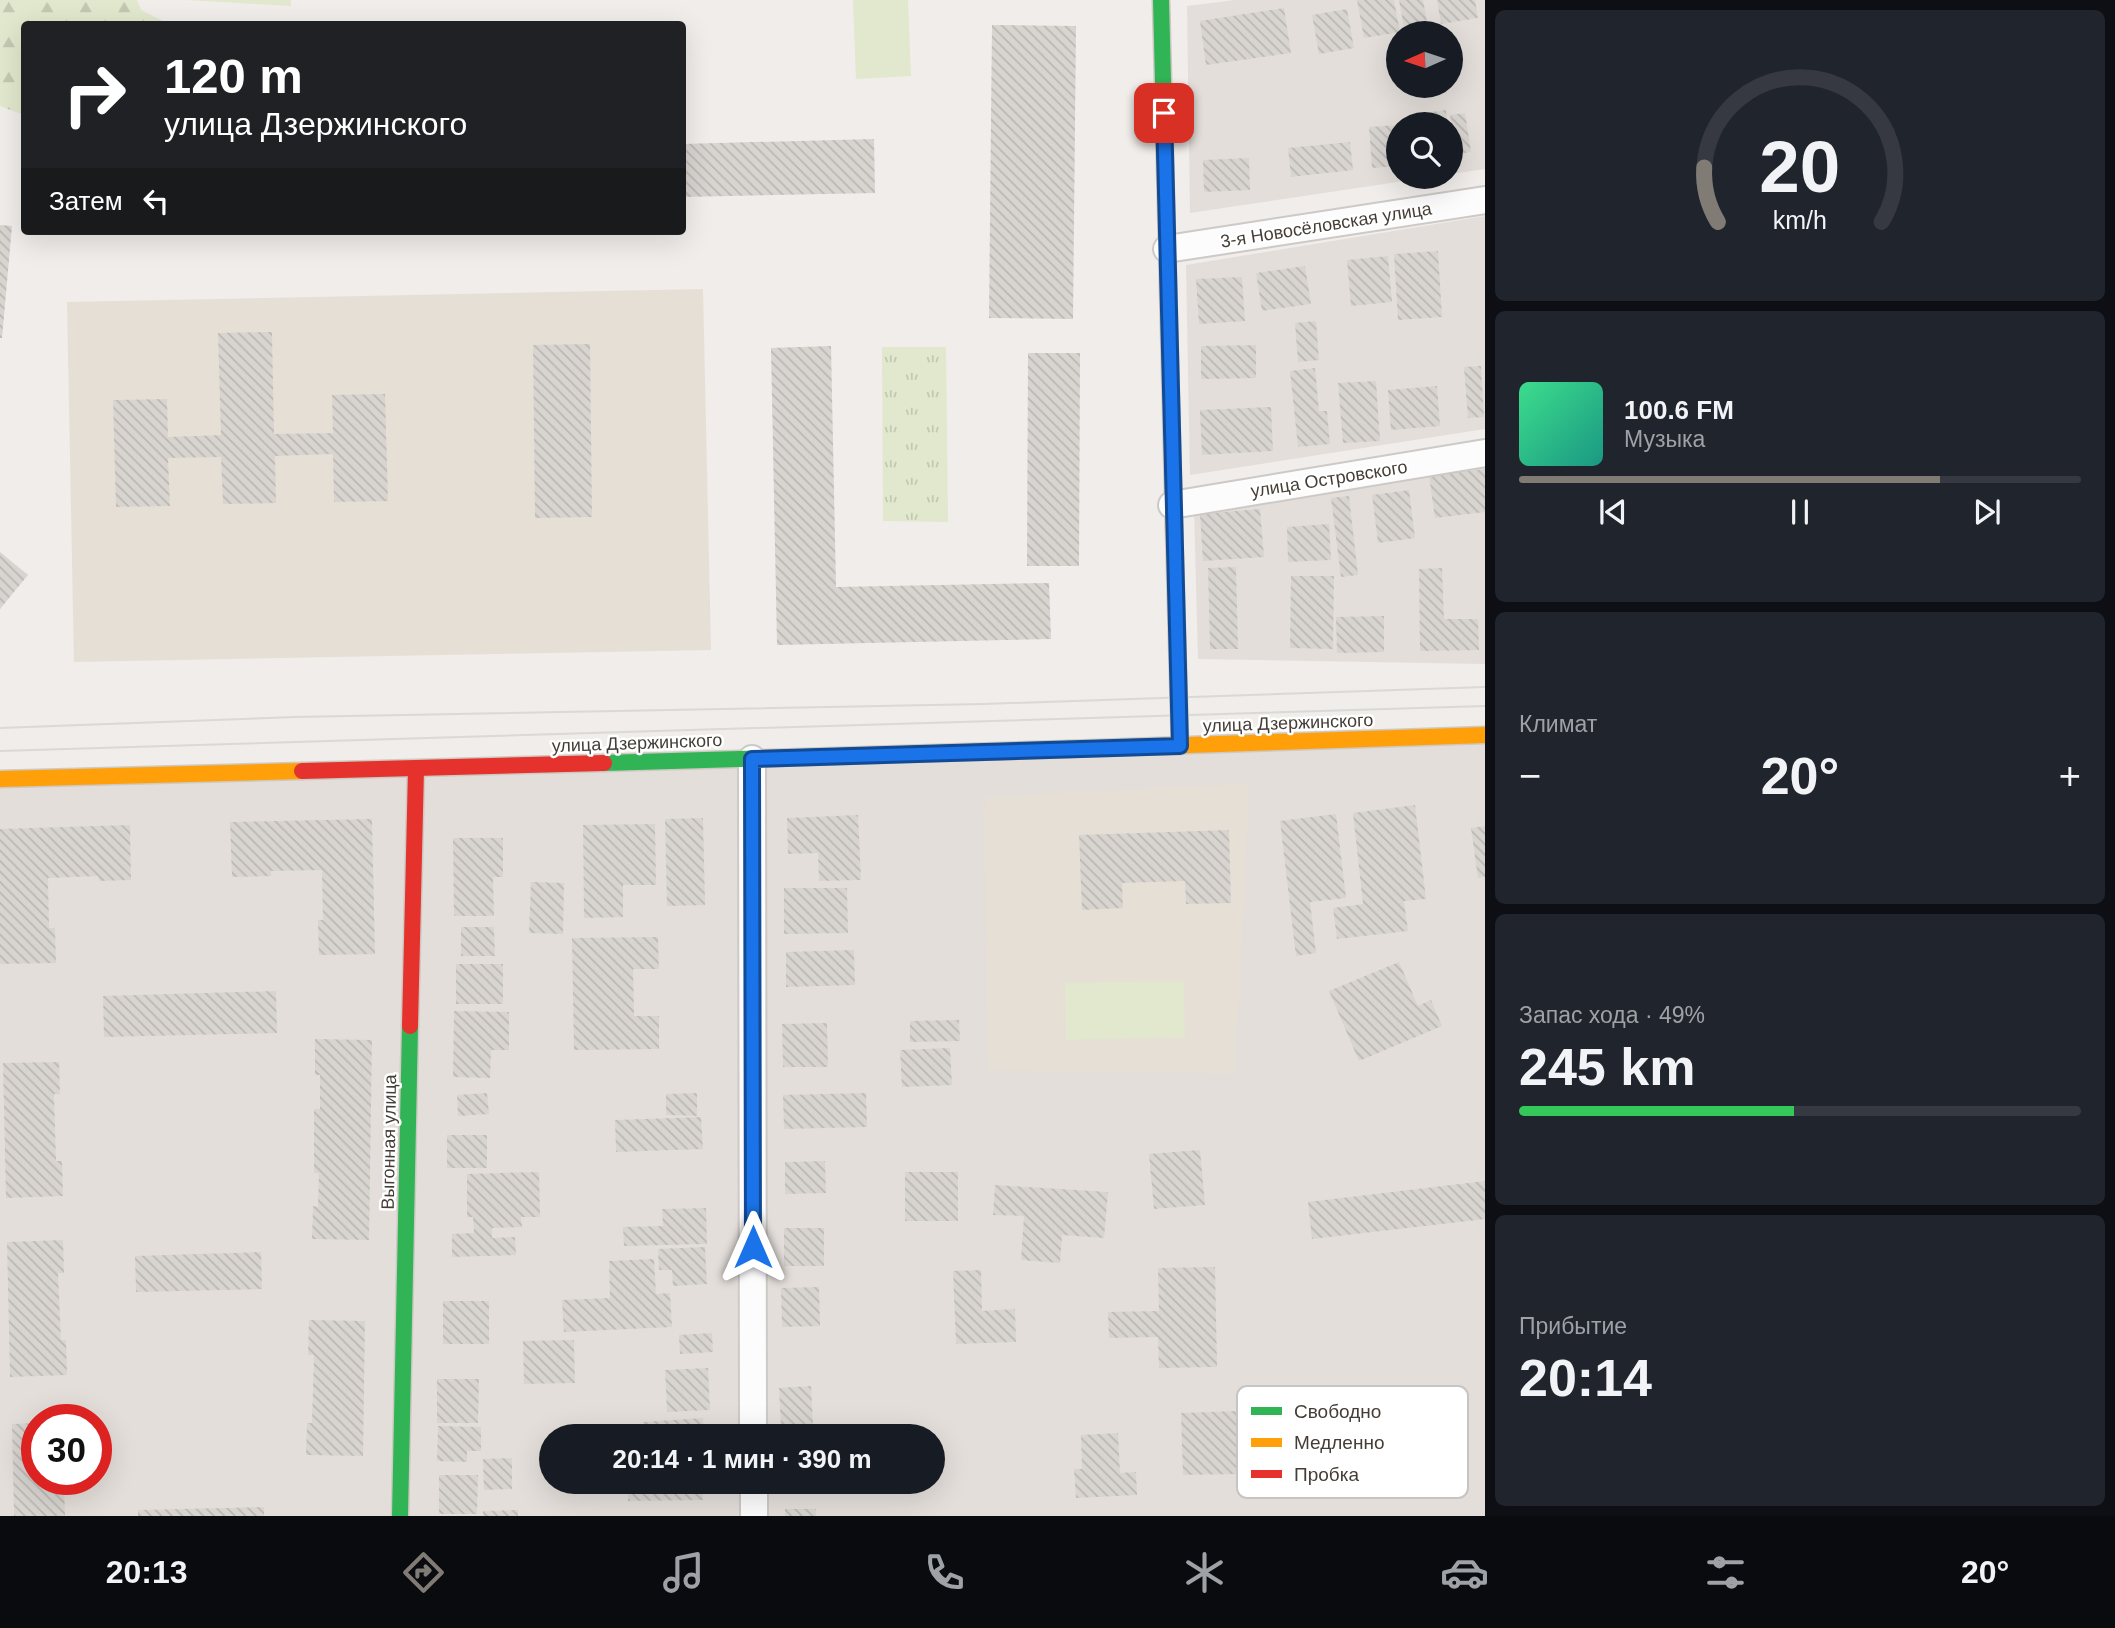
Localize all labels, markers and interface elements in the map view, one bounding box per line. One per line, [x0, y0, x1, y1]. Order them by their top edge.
north arrow [1386, 21, 1463, 98]
map controls [1386, 21, 1463, 189]
icon: right [49, 49, 140, 140]
text: 120 m [164, 49, 303, 103]
pin [1134, 83, 1194, 143]
icon: arrive [1145, 94, 1183, 132]
text: улица Дзержинского [164, 106, 467, 142]
button: search [1386, 112, 1463, 189]
text: 20 [1760, 126, 1840, 207]
icon: left [137, 182, 175, 220]
text: Затем [49, 186, 123, 216]
street label: 3-я Новосёловская улица [1219, 198, 1434, 252]
text: km/h [1773, 205, 1827, 233]
text: 100.6 FM [1624, 395, 1734, 425]
text: Музыка [1624, 426, 1705, 452]
street label: улица Островского [1249, 457, 1409, 501]
icon: previous [1594, 493, 1632, 531]
icon: pause [1781, 493, 1819, 531]
icon: next [1968, 493, 2006, 531]
street label: улица Дзержинского [1202, 710, 1374, 736]
text: Климат [1519, 711, 1597, 737]
street label: улица Дзержинского [551, 730, 723, 756]
text: 20° [1761, 747, 1839, 805]
text: − [1519, 755, 1541, 797]
text: + [2059, 755, 2081, 797]
text: Запас хода · 49% [1519, 1002, 1705, 1028]
text: 245 km [1519, 1038, 1695, 1096]
street label: Выгонная улица [378, 1073, 400, 1210]
position arrow [716, 1210, 790, 1284]
text: Прибытие [1519, 1313, 1627, 1339]
text: 20:14 [1519, 1349, 1652, 1407]
legend [1237, 1386, 1468, 1498]
text: Свободно [1294, 1401, 1381, 1422]
speed limit sign: 30 [21, 1404, 112, 1495]
text: Медленно [1294, 1432, 1384, 1453]
text: 20:14 · 1 мин · 390 m [612, 1444, 872, 1474]
text: Пробка [1294, 1464, 1359, 1485]
icon: directions [399, 1548, 448, 1597]
icon: music [659, 1548, 708, 1597]
icon: phone [920, 1548, 969, 1597]
icon: climate [1180, 1548, 1229, 1597]
icon: car [1440, 1548, 1489, 1597]
icon: filters [1701, 1548, 1750, 1597]
text: 20:13 [106, 1554, 188, 1590]
text: 20° [1961, 1554, 2009, 1590]

